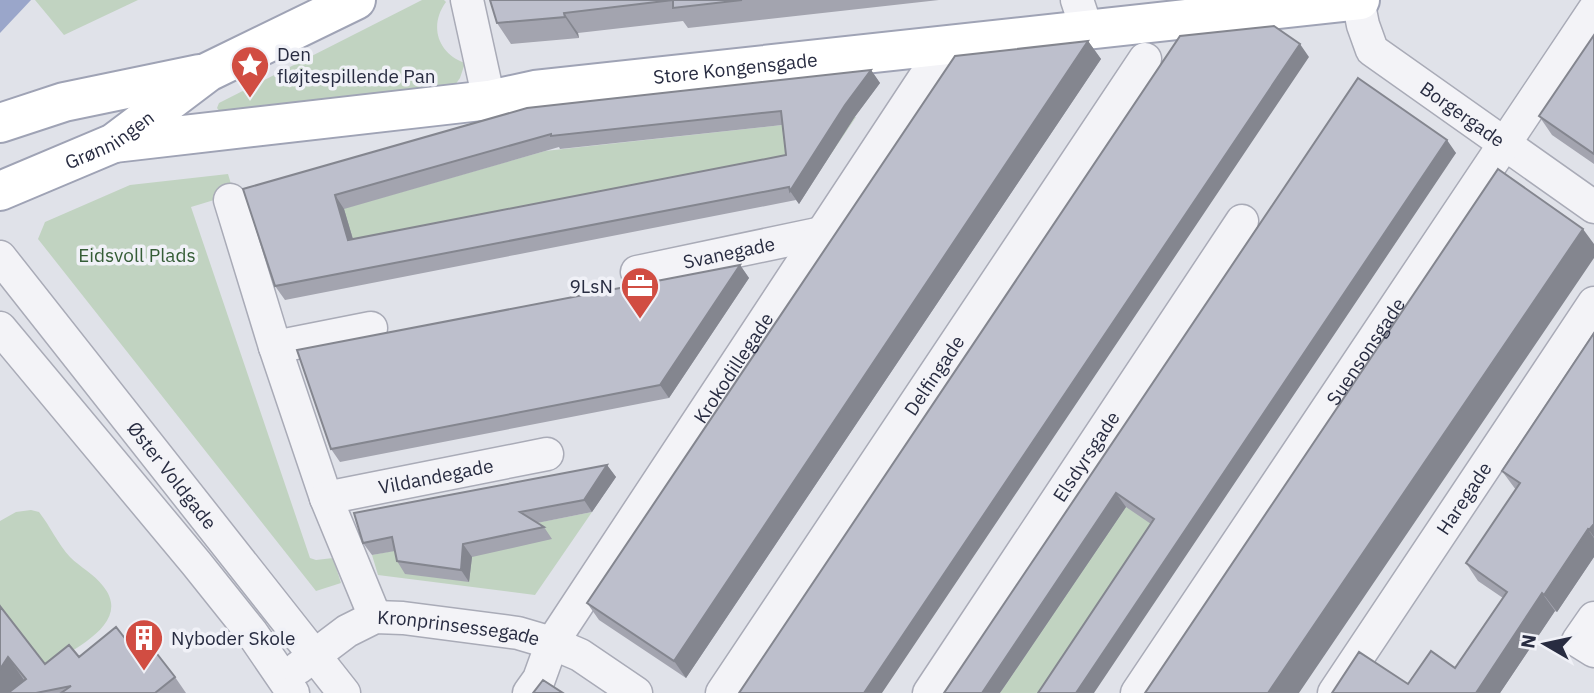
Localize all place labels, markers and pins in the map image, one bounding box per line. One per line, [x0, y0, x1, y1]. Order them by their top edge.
place label: Den fløjtespillende Pan [277, 42, 436, 88]
place icon: Den fløjtespillende Pan [229, 44, 271, 99]
office icon: 9LsN [619, 265, 661, 320]
place label: 9LsN [569, 274, 613, 298]
building icon: Nyboder Skole [123, 617, 165, 672]
place label: Nyboder Skole [171, 626, 295, 650]

